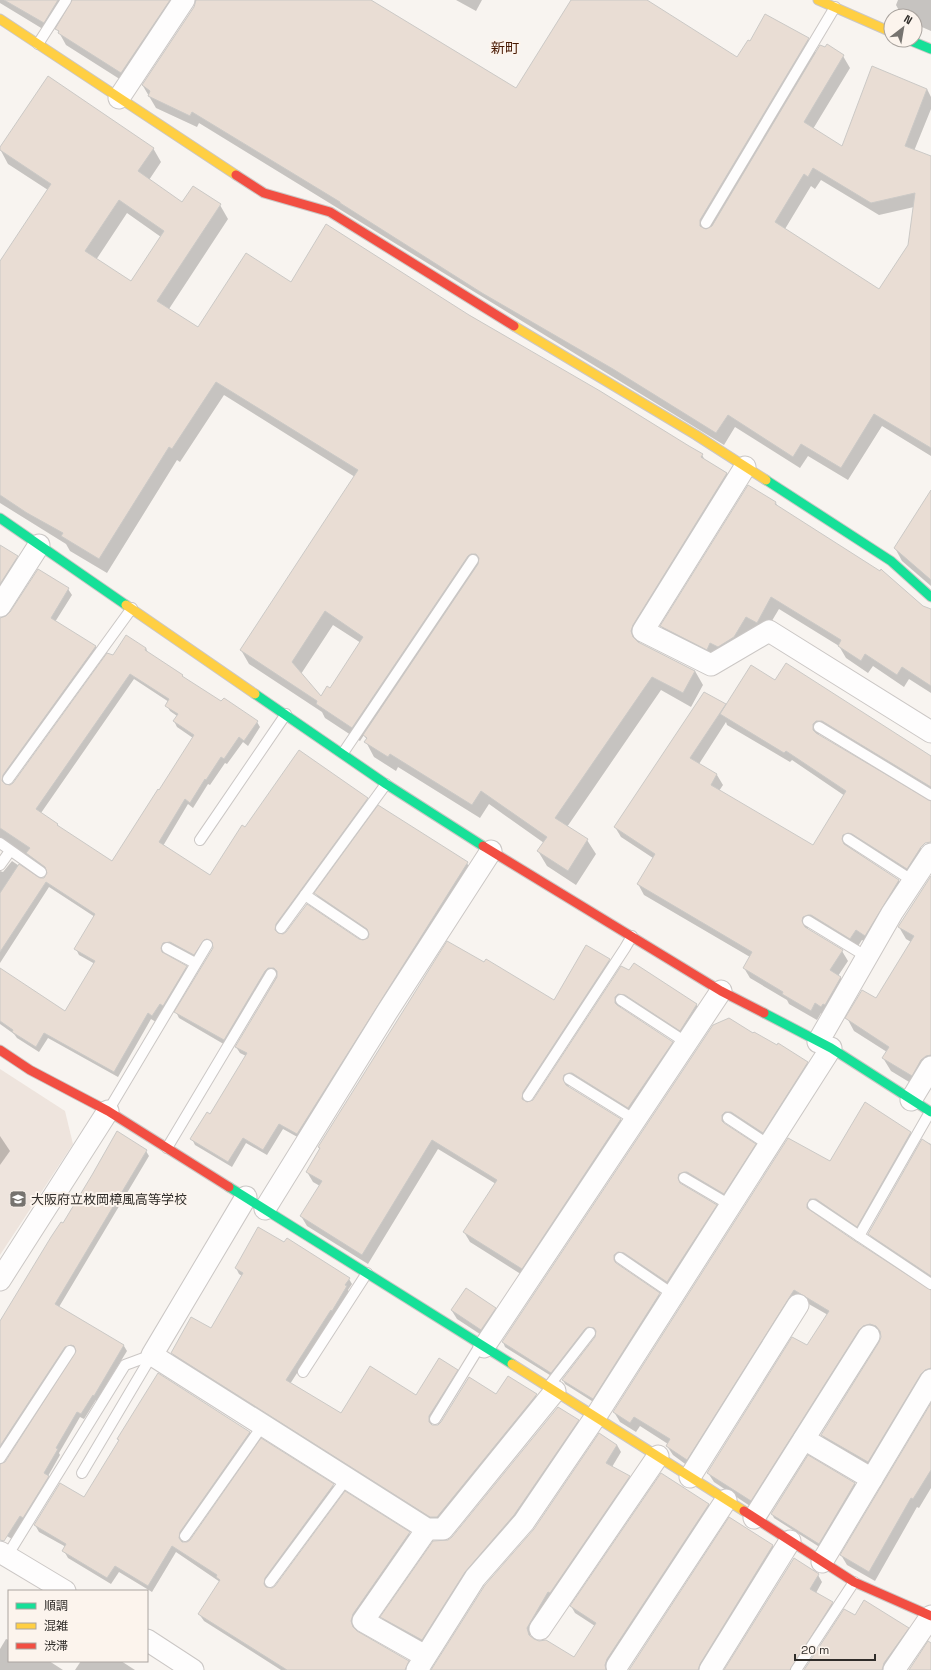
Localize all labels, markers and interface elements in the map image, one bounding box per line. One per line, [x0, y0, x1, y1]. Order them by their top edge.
north arrow [883, 8, 923, 48]
text: N [901, 12, 915, 27]
district label: 新町 [491, 39, 519, 57]
school or university icon: 大阪府立枚岡樟風高等学校 [8, 1189, 28, 1209]
place label: 大阪府立枚岡樟風高等学校 [31, 1191, 187, 1208]
legend [8, 1590, 148, 1662]
text: 順調 [44, 1598, 68, 1614]
text: 混雑 [44, 1618, 68, 1634]
scale bar [795, 1636, 875, 1662]
text: 渋滞 [44, 1638, 68, 1654]
text: 20 m [801, 1642, 829, 1658]

